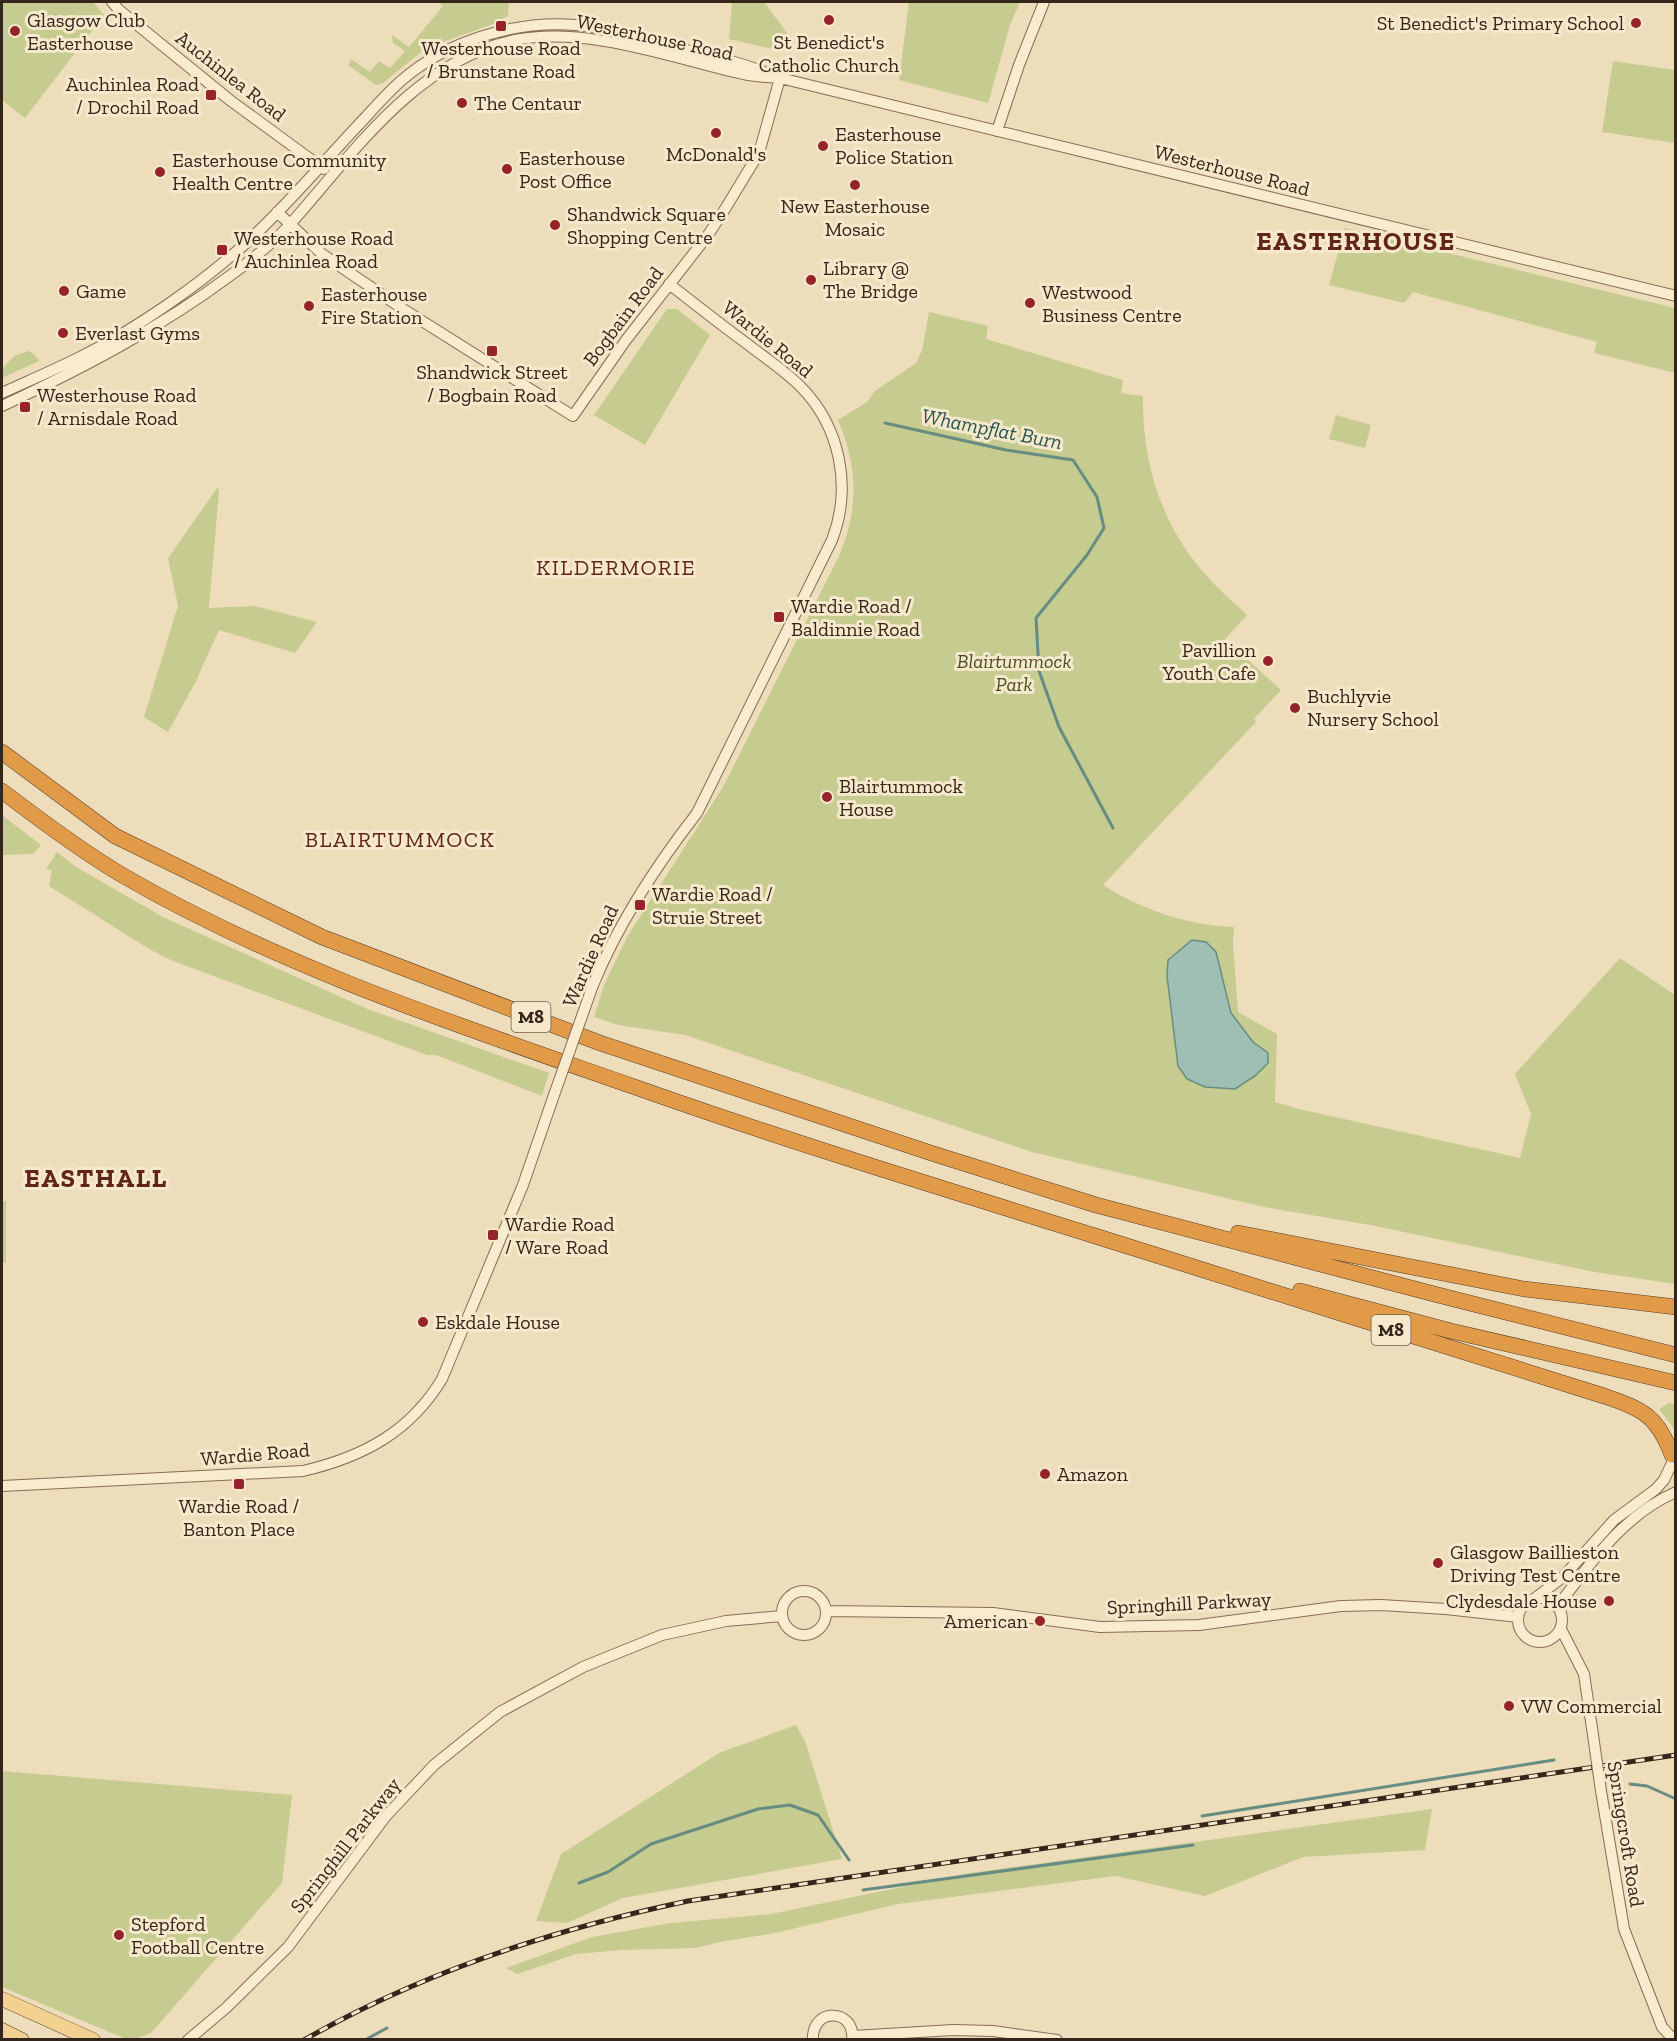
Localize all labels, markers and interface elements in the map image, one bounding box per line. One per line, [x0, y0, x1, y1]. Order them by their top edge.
place label: Glasgow Club Easterhouse [27, 8, 145, 55]
street label: Westerhouse Road [575, 9, 735, 65]
place label: St Benedict's Primary School [1377, 11, 1624, 35]
marker: St Benedict's Catholic Church [822, 13, 836, 27]
marker: St Benedict's Primary School [1629, 16, 1643, 30]
marker: Westerhouse Road / Brunstane Road [494, 19, 508, 33]
marker: Glasgow Club Easterhouse [8, 24, 22, 38]
street label: Auchinlea Road [171, 26, 291, 126]
place label: St Benedict's Catholic Church [759, 30, 900, 77]
place label: Westerhouse Road / Brunstane Road [421, 36, 581, 83]
place label: Auchinlea Road / Drochil Road [66, 72, 199, 119]
marker: Auchinlea Road / Drochil Road [204, 88, 218, 102]
place label: The Centaur [474, 91, 582, 115]
marker: The Centaur [455, 96, 469, 110]
place label: Easterhouse Police Station [835, 122, 953, 169]
marker: McDonald's [709, 126, 723, 140]
marker: Easterhouse Police Station [816, 139, 830, 153]
street label: Westerhouse Road [1152, 139, 1312, 201]
place label: McDonald's [666, 142, 766, 166]
place label: Easterhouse Post Office [519, 146, 625, 193]
place label: Easterhouse Community Health Centre [172, 148, 387, 195]
marker: Easterhouse Post Office [500, 162, 514, 176]
marker: Easterhouse Community Health Centre [153, 165, 167, 179]
marker: New Easterhouse Mosaic [848, 178, 862, 192]
place label: New Easterhouse Mosaic [780, 194, 930, 241]
place label: Shandwick Square Shopping Centre [567, 202, 726, 249]
marker: Shandwick Square Shopping Centre [548, 218, 562, 232]
district label: EASTERHOUSE [1256, 225, 1456, 257]
place label: Westerhouse Road / Auchinlea Road [234, 226, 393, 273]
marker: Westerhouse Road / Auchinlea Road [215, 243, 229, 257]
place label: Library @ The Bridge [823, 256, 918, 303]
street label: Bogbain Road [578, 262, 668, 370]
marker: Library @ The Bridge [804, 273, 818, 287]
place label: Game [76, 279, 126, 303]
place label: Westwood Business Centre [1042, 280, 1182, 327]
place label: Easterhouse Fire Station [321, 282, 427, 329]
marker: Game [57, 284, 71, 298]
street label: Wardie Road [718, 295, 818, 383]
marker: Westwood Business Centre [1023, 296, 1037, 310]
marker: Easterhouse Fire Station [302, 299, 316, 313]
place label: Everlast Gyms [75, 321, 200, 345]
marker: Everlast Gyms [56, 326, 70, 340]
marker: Shandwick Street / Bogbain Road [485, 344, 499, 358]
place label: Shandwick Street / Bogbain Road [416, 360, 568, 407]
place label: Westerhouse Road / Arnisdale Road [37, 383, 196, 430]
marker: Westerhouse Road / Arnisdale Road [18, 400, 32, 414]
water label: Whampflat Burn [920, 403, 1064, 454]
district label: KILDERMORIE [536, 554, 696, 581]
place label: Wardie Road / Baldinnie Road [791, 594, 920, 641]
marker: Wardie Road / Baldinnie Road [772, 610, 786, 624]
place label: Pavillion Youth Cafe [1162, 638, 1257, 685]
park label: Blairtummock Park [957, 649, 1071, 696]
marker: Pavillion Youth Cafe [1261, 654, 1275, 668]
place label: Buchlyvie Nursery School [1307, 684, 1439, 731]
marker: Buchlyvie Nursery School [1288, 701, 1302, 715]
place label: Blairtummock House [839, 774, 964, 821]
marker: Blairtummock House [820, 790, 834, 804]
district label: BLAIRTUMMOCK [305, 826, 495, 853]
place label: Wardie Road / Struie Street [652, 882, 773, 929]
marker: Wardie Road / Struie Street [633, 898, 647, 912]
street label: Wardie Road [557, 901, 623, 1011]
road number: M8 [512, 1002, 550, 1032]
district label: EASTHALL [24, 1162, 168, 1194]
place label: Wardie Road / Ware Road [505, 1212, 614, 1259]
marker: Wardie Road / Ware Road [486, 1228, 500, 1242]
place label: Eskdale House [435, 1310, 560, 1334]
marker: Eskdale House [416, 1315, 430, 1329]
road number: M8 [1372, 1315, 1410, 1345]
street label: Wardie Road [199, 1437, 311, 1471]
place label: Amazon [1057, 1462, 1128, 1486]
marker: Amazon [1038, 1467, 1052, 1481]
marker: Wardie Road / Banton Place [232, 1477, 246, 1491]
place label: Wardie Road / Banton Place [179, 1494, 300, 1541]
place label: Glasgow Baillieston Driving Test Centre [1450, 1540, 1620, 1587]
marker: Glasgow Baillieston Driving Test Centre [1431, 1556, 1445, 1570]
street label: Springhill Parkway [1106, 1587, 1273, 1619]
place label: Clydesdale House [1446, 1589, 1597, 1613]
marker: Clydesdale House [1602, 1594, 1616, 1608]
place label: American [944, 1609, 1029, 1633]
marker: American [1033, 1614, 1047, 1628]
place label: VW Commercial [1520, 1694, 1662, 1718]
marker: VW Commercial [1502, 1699, 1516, 1713]
street label: Springcroft Road [1603, 1759, 1649, 1909]
street label: Springhill Parkway [285, 1772, 406, 1917]
place label: Stepford Football Centre [131, 1912, 264, 1959]
marker: Stepford Football Centre [112, 1928, 126, 1942]

